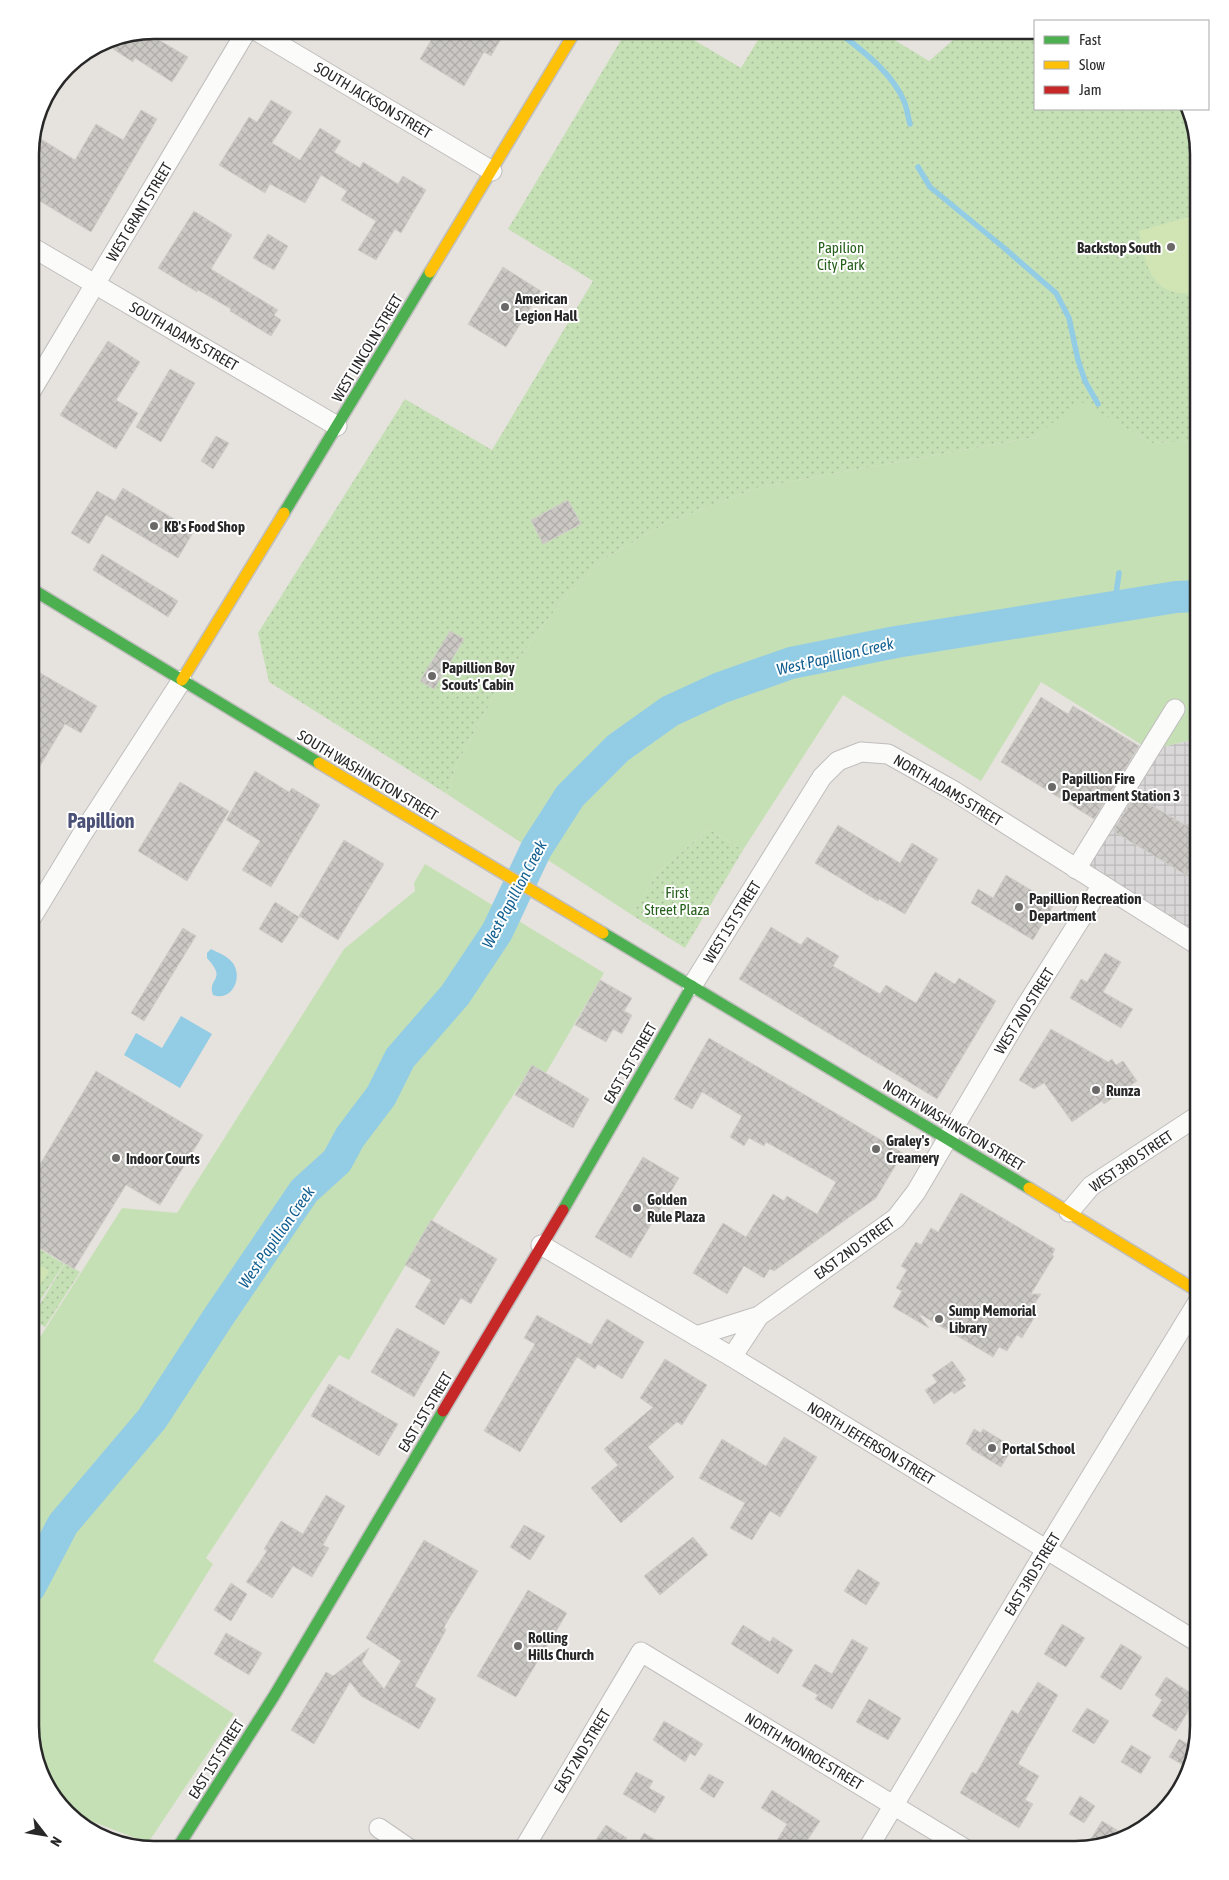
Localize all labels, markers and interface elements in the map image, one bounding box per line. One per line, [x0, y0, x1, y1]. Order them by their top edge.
legend [1034, 20, 1209, 110]
text: Fast [1079, 31, 1101, 48]
text: Slow [1079, 56, 1105, 73]
street label: SOUTH JACKSON STREET [312, 58, 435, 142]
text: Jam [1079, 81, 1102, 98]
street label: WEST GRANT STREET [103, 159, 175, 264]
park label: Papilion City Park [817, 239, 865, 273]
place label: Backstop South [1077, 239, 1161, 256]
marker: Backstop South [1165, 241, 1177, 253]
place label: American Legion Hall [514, 290, 579, 324]
street label: WEST LINCOLN STREET [328, 291, 406, 405]
street label: SOUTH ADAMS STREET [127, 298, 242, 374]
marker: American Legion Hall [499, 301, 511, 313]
place label: KB's Food Shop [164, 518, 245, 535]
marker: KB's Food Shop [148, 520, 160, 532]
water label: West Papillion Creek [775, 634, 896, 679]
place label: Papillion Boy Scouts' Cabin [442, 659, 515, 693]
marker: Papillion Boy Scouts' Cabin [426, 670, 438, 682]
street label: SOUTH WASHINGTON STREET [295, 726, 442, 824]
street label: NORTH ADAMS STREET [891, 751, 1006, 829]
place label: Papillion Fire Department Station 3 [1062, 770, 1180, 804]
marker: Papillion Fire Department Station 3 [1046, 781, 1058, 793]
district label: Papillion [67, 809, 135, 832]
water label: West Papillion Creek [478, 836, 551, 951]
street label: WEST 1ST STREET [700, 877, 764, 966]
park label: First Street Plaza [644, 884, 710, 918]
place label: Papillion Recreation Department [1029, 890, 1141, 924]
marker: Papillion Recreation Department [1013, 901, 1025, 913]
street label: WEST 2ND STREET [991, 964, 1057, 1057]
street label: EAST 1ST STREET [600, 1019, 660, 1106]
street label: NORTH WASHINGTON STREET [880, 1076, 1028, 1174]
place label: Runza [1106, 1082, 1140, 1099]
marker: Runza [1090, 1084, 1102, 1096]
street label: WEST 3RD STREET [1086, 1127, 1176, 1195]
place label: Graley's Creamery [886, 1132, 940, 1166]
marker: Graley's Creamery [870, 1143, 882, 1155]
place label: Indoor Courts [126, 1150, 200, 1167]
marker: Indoor Courts [110, 1152, 122, 1164]
water label: West Papillion Creek [234, 1182, 319, 1292]
place label: Golden Rule Plaza [647, 1191, 705, 1225]
marker: Golden Rule Plaza [631, 1202, 643, 1214]
street label: EAST 2ND STREET [811, 1213, 898, 1283]
place label: Sump Memorial Library [949, 1302, 1037, 1336]
marker: Sump Memorial Library [933, 1313, 945, 1325]
street label: EAST 1ST STREET [394, 1369, 456, 1455]
street label: NORTH JEFFERSON STREET [804, 1398, 938, 1488]
place label: Portal School [1002, 1440, 1076, 1457]
marker: Portal School [986, 1442, 998, 1454]
street label: EAST 3RD STREET [1001, 1529, 1064, 1618]
place label: Rolling Hills Church [528, 1629, 594, 1663]
marker: Rolling Hills Church [512, 1640, 524, 1652]
street label: EAST 2ND STREET [550, 1706, 614, 1796]
street label: NORTH MONROE STREET [742, 1709, 866, 1793]
street label: EAST 1ST STREET [185, 1716, 247, 1802]
north arrow [20, 1810, 70, 1860]
text: N [47, 1834, 65, 1849]

